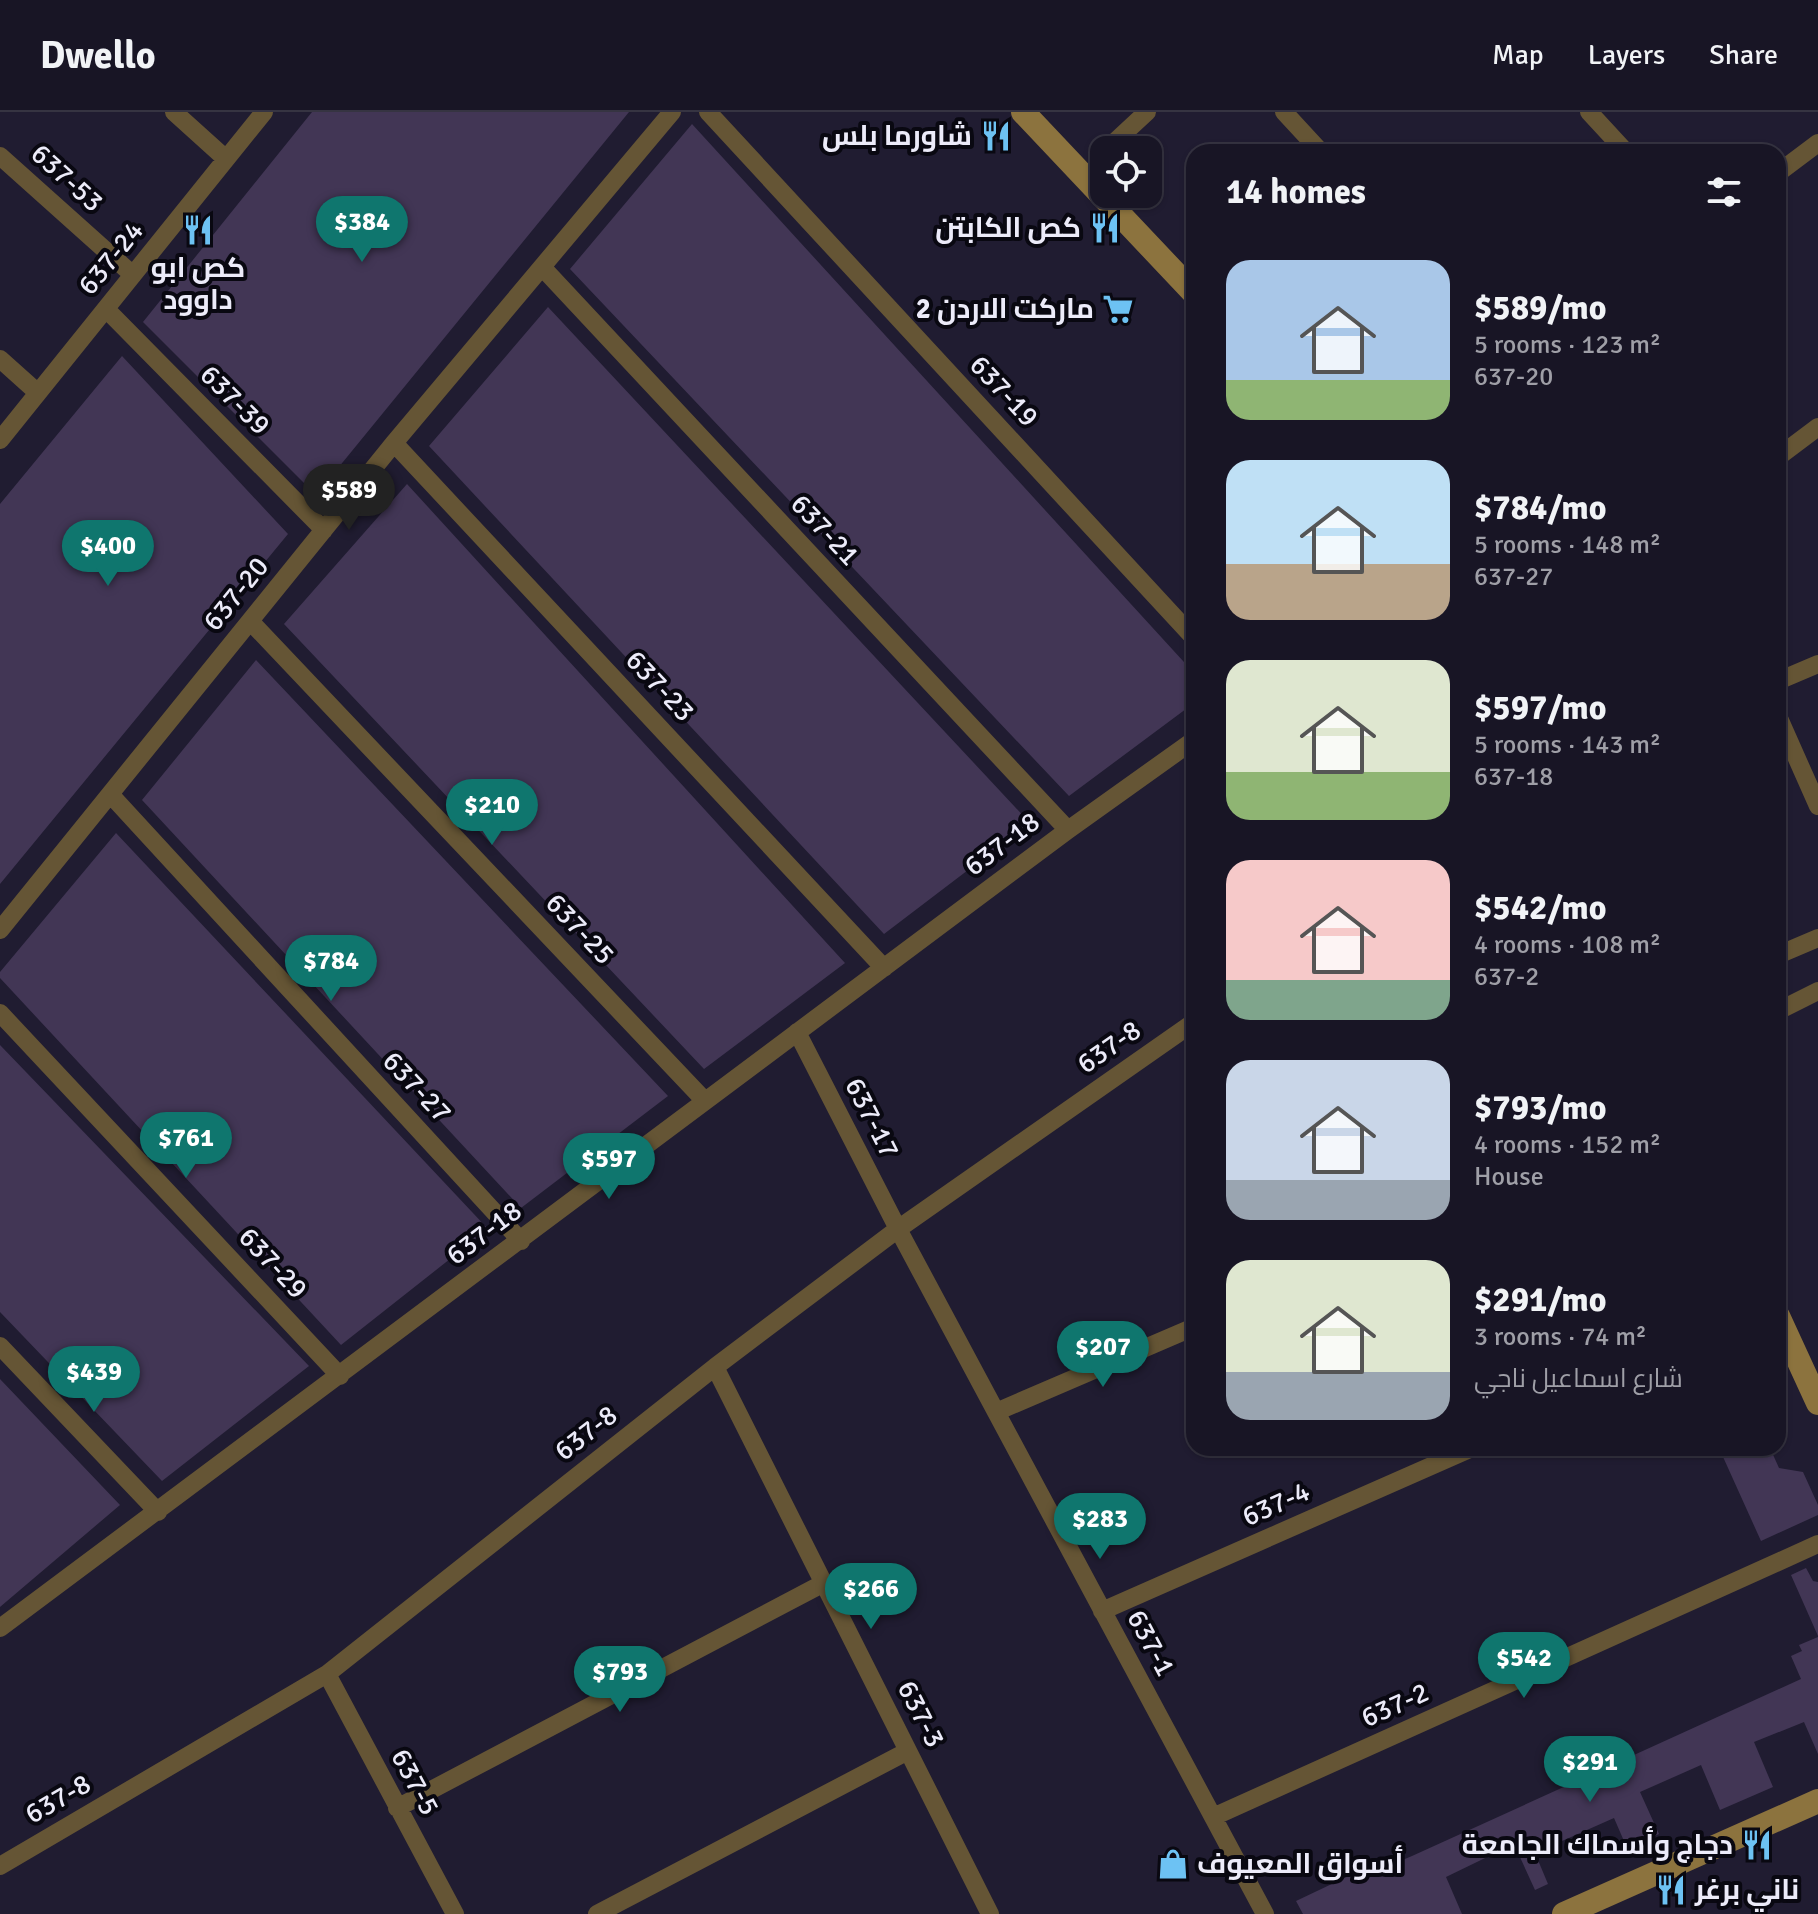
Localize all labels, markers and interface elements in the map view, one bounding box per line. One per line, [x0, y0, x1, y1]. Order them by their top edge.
text: Dwello [40, 32, 156, 79]
text: Map [1492, 38, 1544, 72]
text: Layers [1588, 38, 1665, 72]
text: Share [1709, 38, 1778, 72]
place label: شاورما بلس [822, 119, 972, 153]
restaurant icon: شاورما بلس [979, 119, 1013, 153]
map controls [1090, 136, 1162, 208]
button: locate [1090, 136, 1162, 208]
street label: 637-53 [24, 137, 110, 219]
icon: filters [1702, 170, 1746, 214]
text: 14 homes [1226, 171, 1366, 213]
pin: $384 [315, 196, 409, 264]
text: $384 [334, 206, 390, 238]
place label: كص الكابتن [935, 211, 1081, 245]
restaurant icon: كص الكابتن [1088, 211, 1122, 245]
restaurant icon: كص ابو داوود [181, 213, 215, 247]
street label: 637-24 [71, 214, 151, 302]
place label: كص ابو داوود [151, 251, 245, 317]
text: $589/mo [1474, 287, 1607, 329]
place label: ماركت الاردن 2 [916, 292, 1094, 326]
supermarket icon: ماركت الاردن 2 [1101, 292, 1135, 326]
icon: home [1290, 292, 1386, 388]
text: 5 rooms · 123 m² [1474, 329, 1661, 361]
street label: 637-19 [962, 348, 1046, 434]
street label: 637-39 [193, 358, 277, 442]
text: 637-20 [1474, 361, 1553, 393]
pin: $589 [302, 464, 396, 532]
text: $589 [321, 474, 377, 506]
street label: 637-21 [783, 487, 867, 573]
text: $784/mo [1474, 487, 1607, 529]
icon: home [1290, 492, 1386, 588]
pin: $400 [61, 520, 155, 588]
text: 5 rooms · 148 m² [1474, 529, 1661, 561]
text: $400 [80, 530, 136, 562]
street label: 637-20 [196, 550, 276, 638]
text: 637-27 [1474, 561, 1553, 593]
street label: 637-23 [618, 643, 702, 729]
text: $597/mo [1474, 687, 1607, 729]
icon: home [1290, 692, 1386, 788]
text: 5 rooms · 143 m² [1474, 729, 1661, 761]
text: 637-18 [1474, 761, 1553, 793]
pin: $210 [445, 779, 539, 847]
text: $210 [464, 789, 520, 821]
street label: 637-18 [958, 805, 1046, 883]
street label: 637-25 [538, 886, 622, 972]
text: $542/mo [1474, 887, 1607, 929]
icon: home [1290, 892, 1386, 988]
text: 4 rooms · 108 m² [1474, 929, 1661, 961]
pin: $784 [284, 935, 378, 1003]
text: $784 [303, 945, 359, 977]
text: 637-2 [1474, 961, 1539, 993]
street label: 637-8 [1070, 1013, 1148, 1081]
street label: 637-27 [375, 1044, 459, 1130]
street label: 637-17 [837, 1072, 907, 1164]
text: $793/mo [1474, 1087, 1607, 1129]
icon: home [1290, 1092, 1386, 1188]
pin: $761 [139, 1112, 233, 1180]
text: $761 [158, 1122, 214, 1154]
text: 4 rooms · 152 m² [1474, 1129, 1661, 1161]
pin: $597 [562, 1133, 656, 1201]
text: $597 [581, 1143, 637, 1175]
text: House [1474, 1161, 1544, 1193]
street label: 637-18 [440, 1194, 528, 1272]
street label: 637-29 [231, 1220, 315, 1306]
text: $291/mo [1474, 1279, 1607, 1321]
icon: home [1290, 1292, 1386, 1388]
pin: $207 [1056, 1321, 1150, 1389]
text: 3 rooms · 74 m² [1474, 1321, 1647, 1353]
text: $207 [1075, 1331, 1131, 1363]
pin: $439 [47, 1346, 141, 1414]
text: $439 [66, 1356, 122, 1388]
text: شارع اسماعيل ناجي [1474, 1363, 1683, 1395]
street label: 637-8 [548, 1398, 624, 1468]
street label: 637-4 [1237, 1474, 1315, 1534]
pin: $283 [1053, 1493, 1147, 1561]
text: $283 [1072, 1503, 1128, 1535]
pin: $266 [824, 1563, 918, 1631]
text: $266 [843, 1573, 899, 1605]
street label: 637-1 [1119, 1604, 1183, 1682]
pin: $542 [1477, 1632, 1571, 1700]
text: $542 [1496, 1642, 1552, 1674]
pin: $793 [573, 1646, 667, 1714]
text: $793 [592, 1656, 648, 1688]
street label: 637-3 [890, 1675, 952, 1753]
street label: 637-2 [1356, 1675, 1434, 1735]
pin: $291 [1543, 1736, 1637, 1804]
street label: 637-5 [383, 1743, 447, 1821]
text: $291 [1562, 1746, 1618, 1778]
street label: 637-8 [19, 1767, 97, 1831]
place label: دجاج وأسماك الجامعة [1462, 1826, 1733, 1863]
restaurant icon: دجاج وأسماك الجامعة [1740, 1828, 1774, 1862]
place label: أسواق المعيوف [1197, 1845, 1403, 1881]
shop icon: أسواق المعيوف [1156, 1847, 1190, 1881]
restaurant icon: ناني برغر [1654, 1873, 1688, 1907]
place label: ناني برغر [1694, 1873, 1799, 1912]

